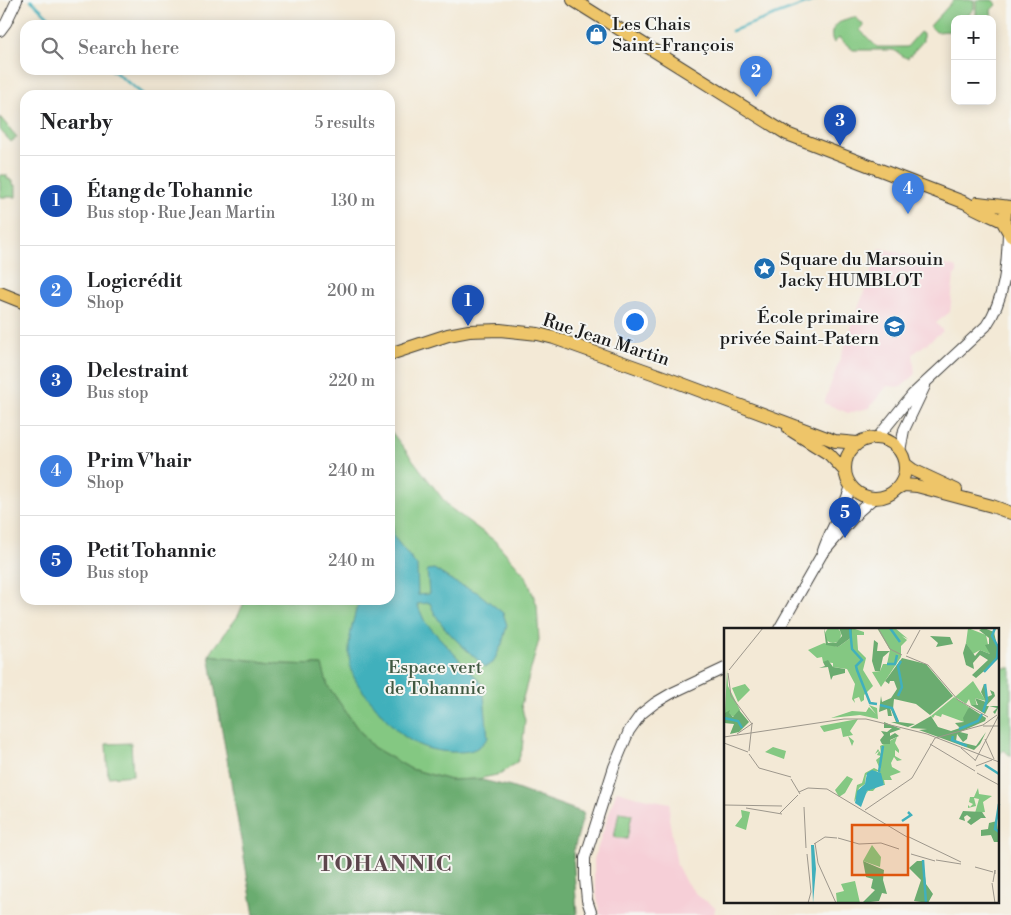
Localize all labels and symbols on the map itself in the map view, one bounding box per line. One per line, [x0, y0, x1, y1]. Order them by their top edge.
place label: Les Chais Saint-François [612, 13, 734, 57]
shop icon: Les Chais Saint-François [584, 22, 608, 46]
pin: 2 [740, 56, 772, 97]
pin: 3 [824, 105, 856, 146]
pin: 4 [892, 173, 924, 214]
place label: Square du Marsouin Jacky HUMBLOT [779, 248, 943, 292]
place icon: Square du Marsouin Jacky HUMBLOT [752, 257, 776, 281]
pin: 1 [452, 285, 484, 326]
place label: École primaire privée Saint-Patern [720, 306, 879, 350]
street label: Rue Jean Martin [540, 309, 673, 371]
your location [622, 309, 648, 335]
school or university icon: École primaire privée Saint-Patern [883, 315, 907, 339]
pin: 5 [829, 497, 861, 538]
inset map [724, 628, 998, 902]
park label: Espace vert de Tohannic [385, 656, 485, 700]
district label: TOHANNIC [318, 851, 452, 878]

